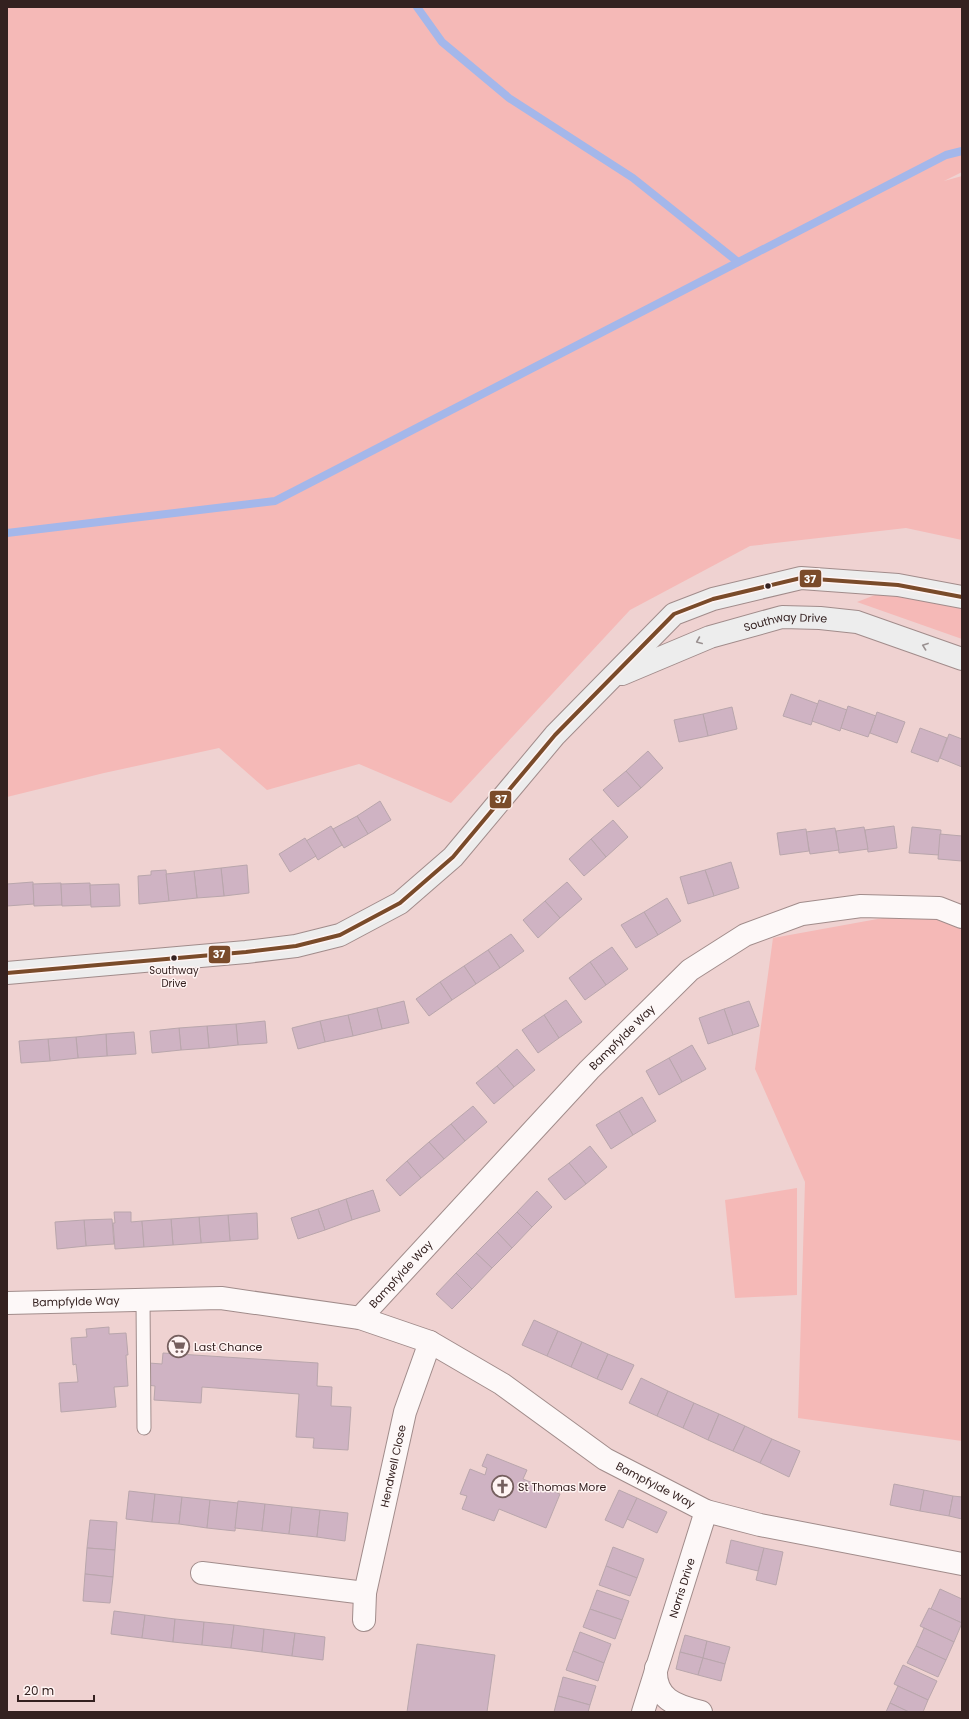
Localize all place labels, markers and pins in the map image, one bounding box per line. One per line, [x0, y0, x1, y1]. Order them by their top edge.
unlabelled marker [763, 581, 773, 591]
marker: Southway Drive [169, 953, 179, 963]
place label: Southway Drive [149, 963, 199, 991]
supermarket icon: Last Chance [166, 1334, 192, 1360]
place label: Last Chance [194, 1339, 263, 1355]
church icon: St Thomas More [489, 1474, 515, 1500]
place label: St Thomas More [518, 1479, 606, 1495]

